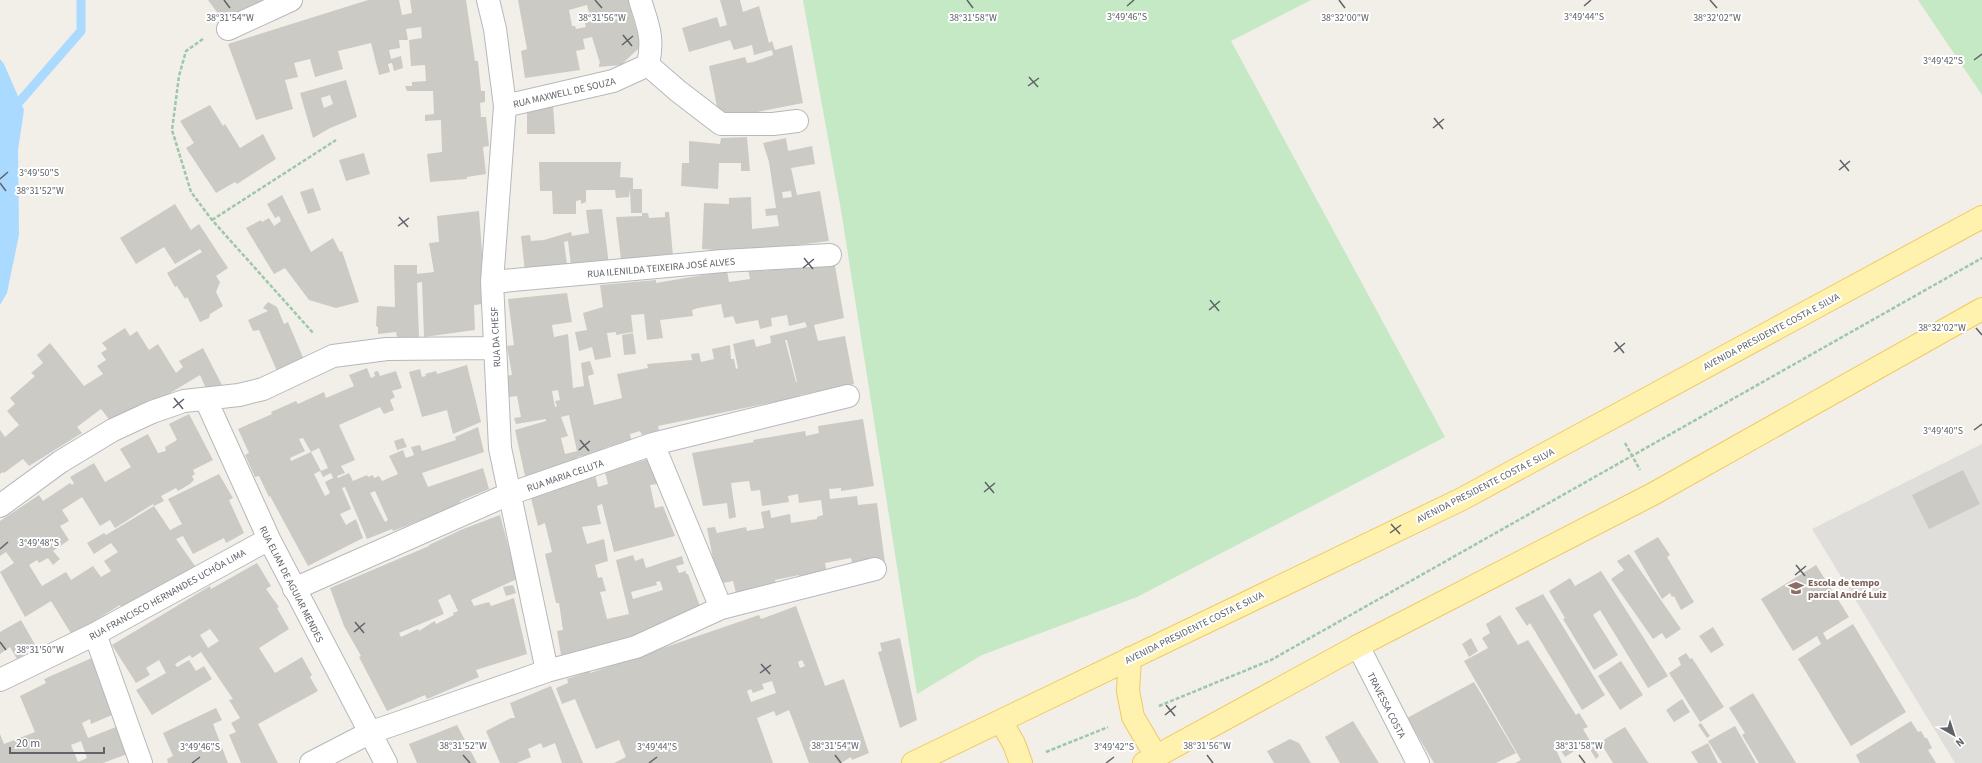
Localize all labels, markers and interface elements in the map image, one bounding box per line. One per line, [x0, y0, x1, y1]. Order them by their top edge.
text: 3°49'46"S [1107, 10, 1147, 24]
text: 3°49'44"S [1564, 10, 1604, 24]
text: 38°31'54"W [206, 11, 254, 25]
text: 38°31'56"W [578, 11, 626, 25]
text: 38°31'58"W [949, 11, 997, 25]
text: 38°32'00"W [1321, 11, 1369, 25]
text: 38°32'02"W [1693, 11, 1741, 25]
text: 3°49'42"S [1923, 54, 1963, 68]
street label: RUA MAXWELL DE SOUZA [512, 74, 617, 112]
text: 3°49'50"S [19, 166, 59, 180]
text: 38°31'52"W [16, 184, 64, 198]
street label: RUA ILENILDA TEIXEIRA JOSÉ ALVES [587, 255, 736, 281]
street label: AVENIDA PRESIDENTE COSTA E SILVA [1701, 290, 1843, 374]
street label: RUA DA CHESF [487, 306, 505, 368]
text: 38°32'02"W [1918, 321, 1966, 335]
text: 3°49'40"S [1923, 424, 1963, 438]
street label: AVENIDA PRESIDENTE COSTA E SILVA [1414, 445, 1557, 527]
street label: RUA MARIA CELUTA [525, 456, 606, 496]
street label: RUA ELIAN DE AGUIAR MENDES [256, 524, 327, 645]
text: 3°49'48"S [19, 536, 59, 550]
street label: RUA FRANCISCO HERNANDES UCHÔA LIMA [87, 546, 249, 644]
place label: Escola de tempo parcial André Luiz [1808, 576, 1887, 602]
school or university icon: Escola de tempo parcial André Luiz [1787, 579, 1805, 597]
street label: AVENIDA PRESIDENTE COSTA E SILVA [1123, 588, 1267, 668]
text: 38°31'50"W [16, 643, 64, 657]
street label: TRAVESSA COSTA [1363, 670, 1409, 741]
north arrow [1934, 715, 1974, 755]
scale bar [10, 729, 104, 755]
text: N [1952, 734, 1968, 751]
text: 20 m [16, 735, 40, 752]
text: 38°31'52"W [439, 739, 487, 753]
text: 38°31'54"W [811, 739, 859, 753]
text: 38°31'56"W [1183, 739, 1231, 753]
text: 38°31'58"W [1555, 739, 1603, 753]
text: 3°49'46"S [180, 740, 220, 754]
text: 3°49'44"S [637, 740, 677, 754]
text: 3°49'42"S [1094, 740, 1134, 754]

